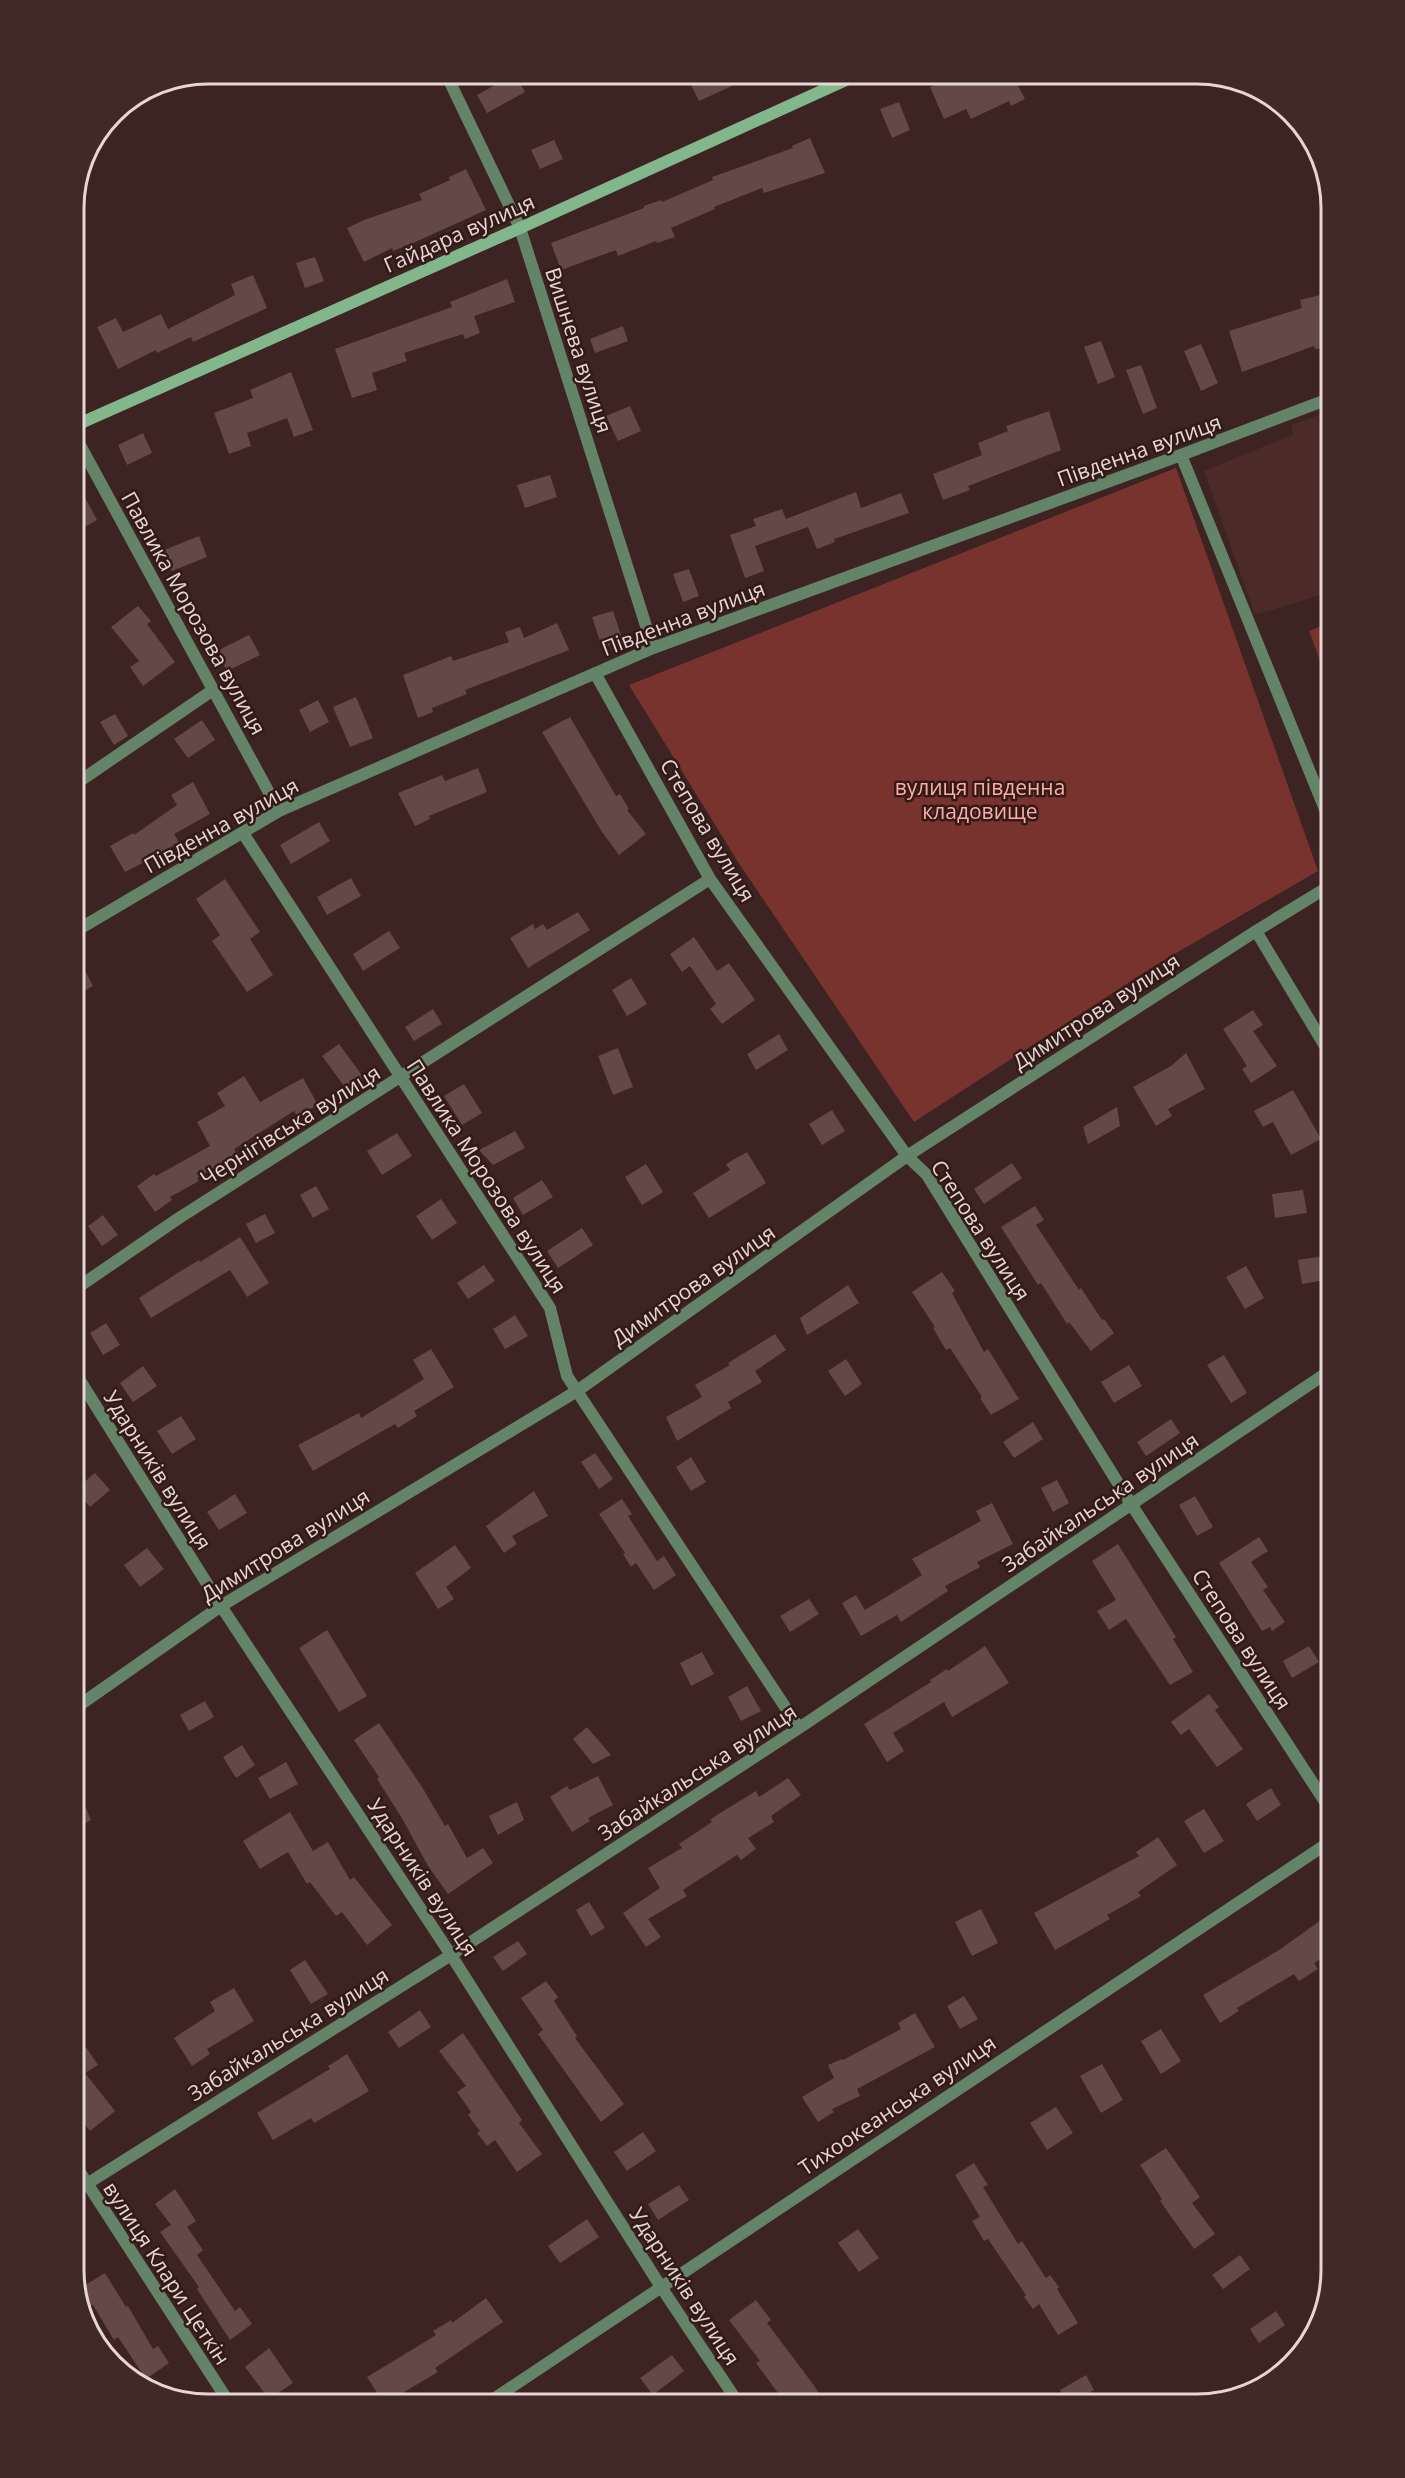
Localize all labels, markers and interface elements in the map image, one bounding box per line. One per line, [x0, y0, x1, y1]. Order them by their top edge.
street label: Гайдара вулиця [379, 187, 539, 279]
street label: Вишнева вулиця [539, 264, 619, 436]
street label: Південна вулиця [1053, 407, 1225, 493]
street label: Павлика Морозова вулиця [115, 486, 273, 740]
street label: Південна вулиця [597, 574, 769, 662]
street label: Степова вулиця [654, 753, 762, 907]
street label: Південна вулиця [139, 771, 303, 879]
park label: вулиця південна кладовище [895, 773, 1065, 825]
street label: Димитрова вулиця [1007, 946, 1185, 1076]
street label: Павлика Морозова вулиця [401, 1053, 573, 1299]
street label: Чернігівська вулиця [195, 1058, 385, 1192]
street label: Степова вулиця [925, 1154, 1037, 1306]
street label: Димитрова вулиця [606, 1218, 780, 1352]
street label: Ударників вулиця [98, 1385, 218, 1555]
street label: Забайкальська вулиця [996, 1426, 1204, 1578]
street label: Димитрова вулиця [195, 1482, 375, 1608]
street label: Степова вулиця [1186, 1563, 1298, 1715]
street label: Забайкальська вулиця [592, 1697, 802, 1847]
street label: Ударників вулиця [362, 1793, 484, 1961]
street label: Забайкальська вулиця [182, 1961, 394, 2107]
street label: Тихоокеанська вулиця [793, 2029, 1001, 2181]
street label: вулиця Клари Цеткін [97, 2176, 237, 2370]
street label: Ударників вулиця [624, 2202, 746, 2370]

